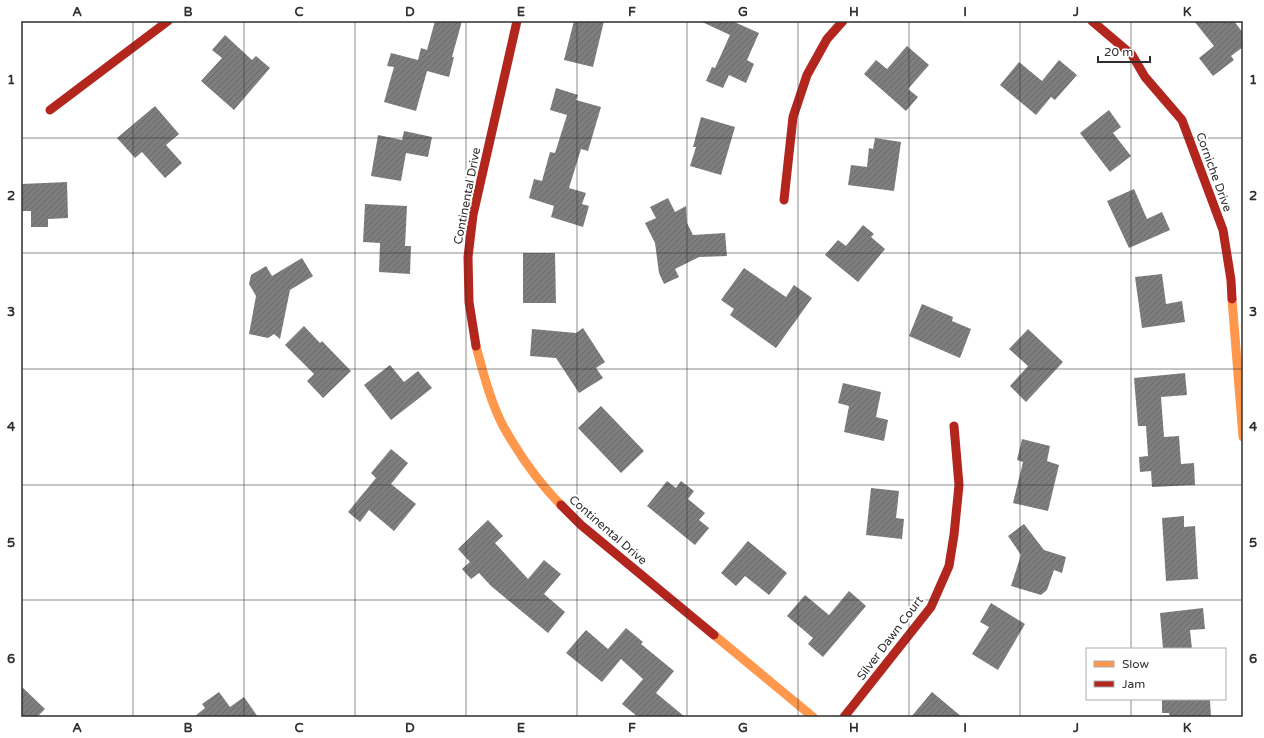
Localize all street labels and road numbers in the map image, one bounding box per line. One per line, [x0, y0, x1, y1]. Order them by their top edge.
street label: Corniche Drive [1193, 130, 1235, 214]
street label: Continental Drive [451, 146, 483, 246]
street label: Continental Drive [566, 492, 650, 568]
street label: Silver Dawn Court [854, 593, 926, 683]

